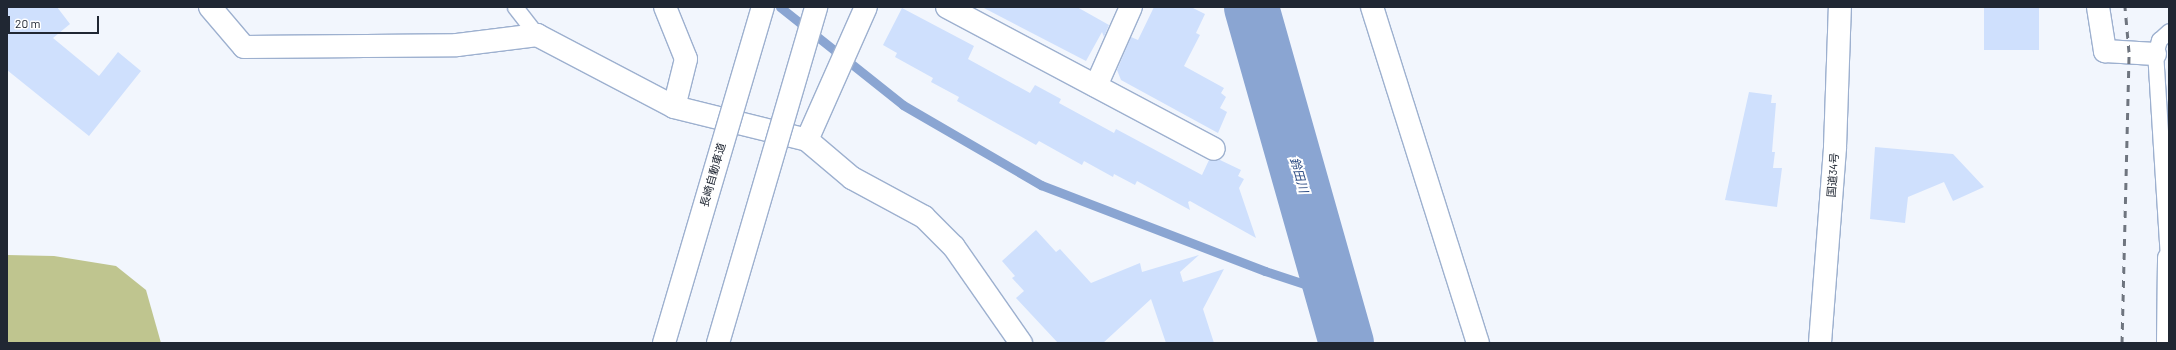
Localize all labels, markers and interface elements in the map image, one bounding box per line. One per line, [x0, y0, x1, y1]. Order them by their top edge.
scale bar [10, 8, 101, 34]
text: 20 m [15, 16, 41, 30]
street label: 長崎自動車道 [698, 141, 728, 209]
street label: 国道34号 [1825, 152, 1841, 198]
water label: 鈴田川 [1287, 156, 1311, 194]

